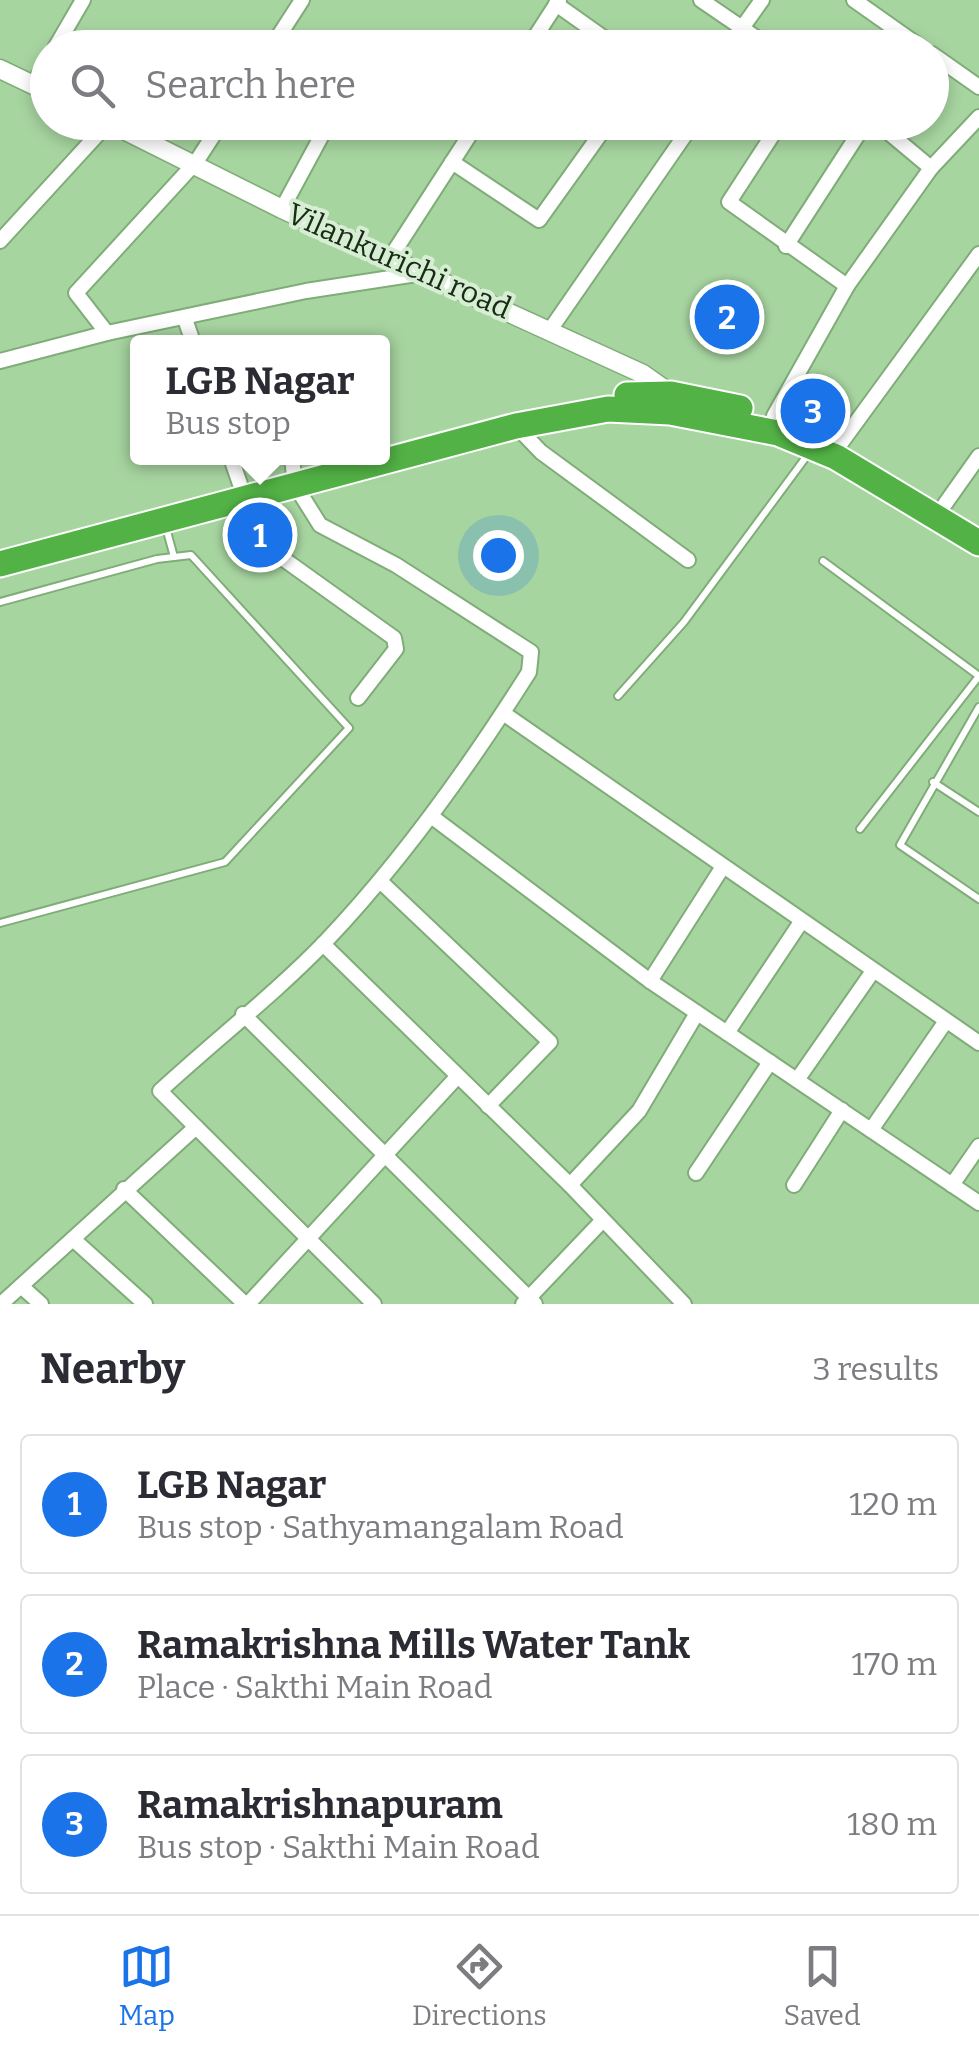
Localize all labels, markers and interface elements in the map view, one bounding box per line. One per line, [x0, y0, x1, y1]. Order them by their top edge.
search box [30, 30, 949, 140]
icon: search [65, 58, 120, 113]
text: Search here [145, 62, 356, 108]
street label: Vilankurichi road [281, 195, 517, 327]
pin: 2 [694, 280, 760, 354]
popup [130, 335, 390, 465]
text: LGB Nagar [165, 358, 355, 404]
pin: 3 [780, 374, 846, 448]
text: Bus stop [165, 404, 291, 442]
pin: 1 [228, 498, 292, 572]
your location [473, 530, 524, 581]
text: Nearby [40, 1344, 185, 1394]
text: 3 results [813, 1350, 939, 1388]
text: LGB Nagar [137, 1462, 326, 1508]
text: 1 [68, 1485, 81, 1523]
text: 120 m [849, 1485, 937, 1523]
text: Bus stop · Sathyamangalam Road [137, 1508, 624, 1546]
text: Ramakrishna Mills Water Tank [137, 1622, 690, 1668]
text: 2 [65, 1645, 84, 1683]
text: 170 m [851, 1645, 937, 1683]
text: Place · Sakthi Main Road [137, 1668, 492, 1706]
text: Ramakrishnapuram [137, 1782, 503, 1828]
text: 3 [65, 1805, 84, 1843]
text: 180 m [847, 1805, 937, 1843]
text: Bus stop · Sakthi Main Road [137, 1828, 540, 1866]
tab: Map [118, 1939, 175, 2032]
tab: Directions [412, 1939, 547, 2032]
tab: Saved [784, 1939, 861, 2032]

